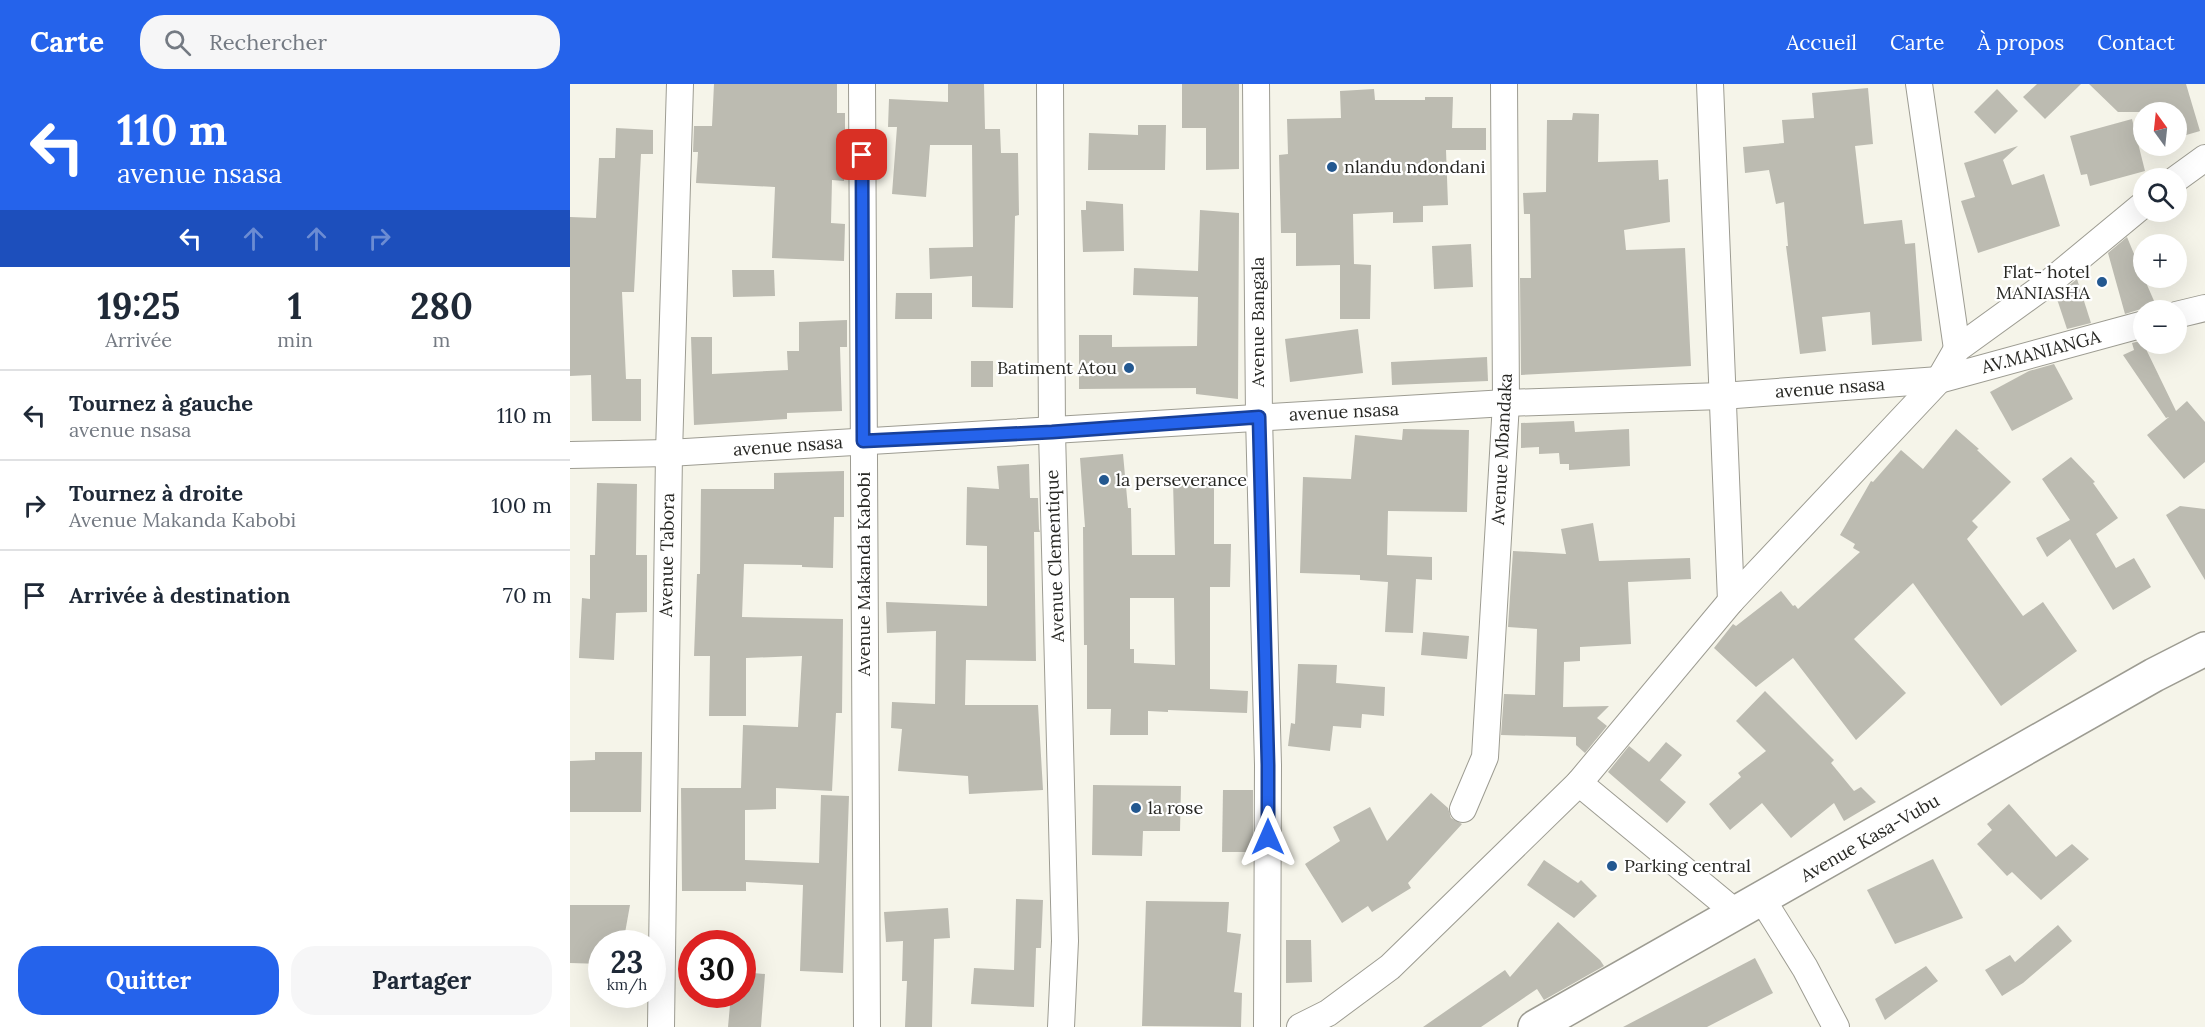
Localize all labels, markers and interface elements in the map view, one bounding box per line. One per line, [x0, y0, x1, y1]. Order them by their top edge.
search box [140, 15, 560, 69]
text: Carte [30, 24, 104, 60]
icon: search [161, 26, 194, 59]
text: Rechercher [209, 28, 327, 56]
text: Accueil [1786, 29, 1857, 56]
text: Carte [1890, 29, 1944, 56]
text: À propos [1977, 29, 2064, 56]
text: Contact [2097, 29, 2175, 56]
north arrow [2133, 102, 2187, 156]
map controls [2133, 102, 2187, 354]
text: 110 m [117, 103, 228, 157]
icon: left [18, 108, 96, 186]
pin [836, 129, 887, 180]
icon: arrive [845, 138, 878, 171]
place label: nlandu ndondani [1344, 155, 1485, 178]
text: avenue nsasa [117, 156, 282, 190]
marker: nlandu ndondani [1325, 160, 1339, 174]
button: search [2133, 168, 2187, 222]
icon: left [174, 222, 207, 255]
icon: ahead [237, 222, 270, 255]
icon: ahead [300, 222, 333, 255]
icon: right [363, 222, 396, 255]
button: + [2133, 234, 2187, 288]
street label: Avenue Bangala [1246, 257, 1269, 388]
place label: Flat- hotel MANIASHA [1996, 260, 2091, 304]
marker: Flat- hotel MANIASHA [2095, 275, 2109, 289]
text: 19:25 [97, 283, 180, 329]
text: 1 [288, 283, 302, 329]
text: 280 [410, 283, 473, 329]
button: − [2133, 300, 2187, 354]
street label: AV.MANIANGA [1978, 324, 2104, 379]
text: Arrivée [105, 327, 172, 352]
text: min [277, 327, 313, 352]
text: m [433, 327, 450, 352]
place label: Batiment Atou [997, 356, 1117, 379]
marker: Batiment Atou [1122, 361, 1136, 375]
street label: Avenue Mbandaka [1486, 372, 1517, 526]
street label: avenue nsasa [1774, 372, 1886, 403]
text: Tournez à gauche [69, 389, 253, 417]
street label: avenue nsasa [1288, 397, 1400, 426]
icon: left [18, 399, 51, 432]
text: 110 m [497, 401, 552, 429]
text: avenue nsasa [69, 417, 191, 442]
street label: avenue nsasa [732, 430, 844, 461]
place label: la perseverance [1116, 468, 1247, 491]
street label: Avenue Clementique [1040, 469, 1069, 644]
street label: Avenue Makanda Kabobi [852, 472, 875, 677]
marker: la perseverance [1097, 473, 1111, 487]
text: Tournez à droite [69, 479, 243, 507]
icon: right [18, 489, 51, 522]
text: 100 m [491, 491, 552, 519]
street label: Avenue Tabora [654, 493, 679, 618]
text: Avenue Makanda Kabobi [69, 507, 296, 532]
icon: arrive [18, 579, 51, 612]
text: Arrivée à destination [69, 581, 290, 609]
text: 70 m [503, 581, 552, 609]
street label: Avenue Kasa-Vubu [1795, 788, 1944, 887]
place label: la rose [1148, 796, 1203, 819]
marker: la rose [1129, 801, 1143, 815]
position arrow [1236, 805, 1300, 869]
place label: Parking central [1624, 854, 1751, 877]
marker: Parking central [1605, 859, 1619, 873]
speed limit sign: 30 [678, 930, 756, 1008]
text: 23 [611, 943, 643, 981]
button: Quitter [18, 946, 279, 1015]
button: Partager [291, 946, 552, 1015]
text: km/h [607, 975, 647, 994]

